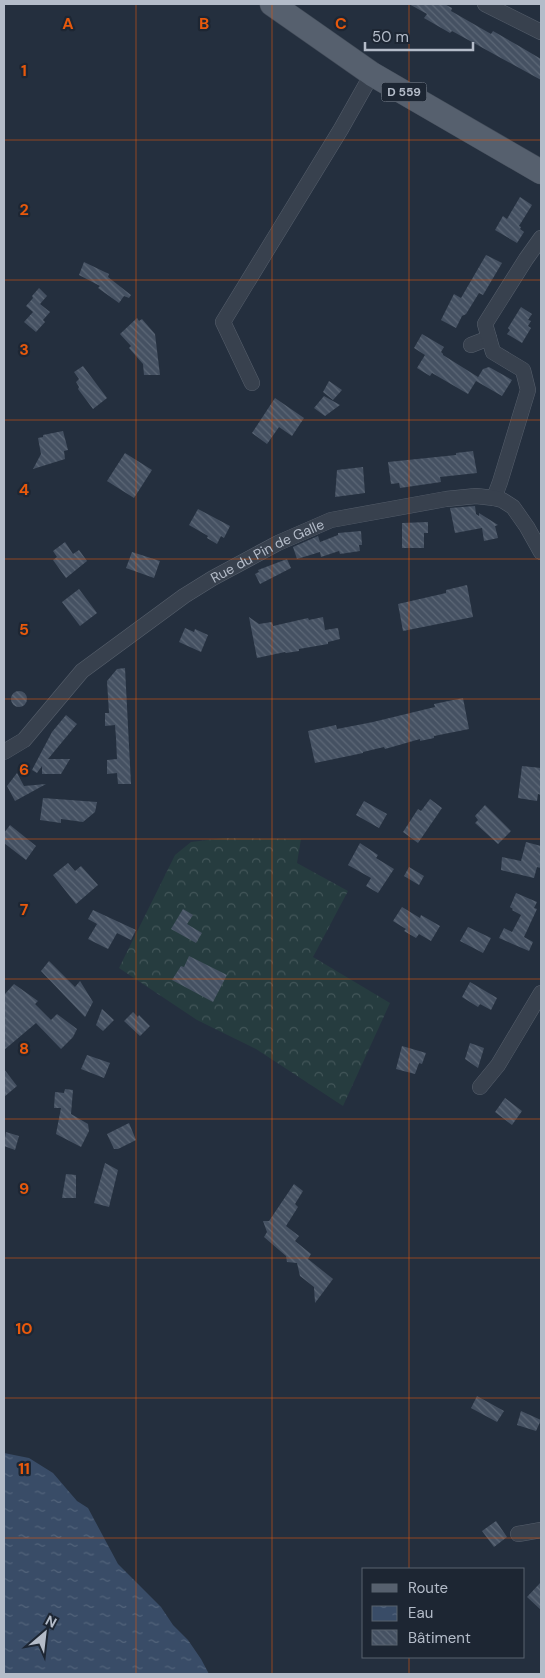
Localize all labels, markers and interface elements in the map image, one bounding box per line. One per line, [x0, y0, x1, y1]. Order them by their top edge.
text: A [62, 13, 74, 34]
text: B [199, 13, 209, 34]
text: C [335, 13, 347, 34]
scale bar [365, 20, 472, 52]
text: 50 m [372, 27, 409, 47]
text: 1 [21, 60, 27, 81]
road number: D 559 [382, 82, 426, 101]
text: 2 [19, 199, 29, 220]
text: 3 [19, 339, 29, 360]
text: 4 [19, 479, 29, 500]
street label: Rue du Pin de Galle [207, 515, 327, 587]
text: 5 [19, 619, 29, 640]
text: 6 [19, 759, 29, 780]
text: 7 [20, 899, 29, 920]
text: 8 [19, 1038, 29, 1059]
text: 9 [19, 1178, 29, 1199]
text: 10 [15, 1318, 33, 1339]
text: 11 [18, 1458, 30, 1479]
legend [362, 1568, 525, 1658]
text: Route [408, 1578, 448, 1598]
text: Eau [408, 1603, 433, 1623]
north arrow [20, 1608, 70, 1658]
text: N [42, 1611, 60, 1632]
text: Bâtiment [408, 1628, 471, 1648]

